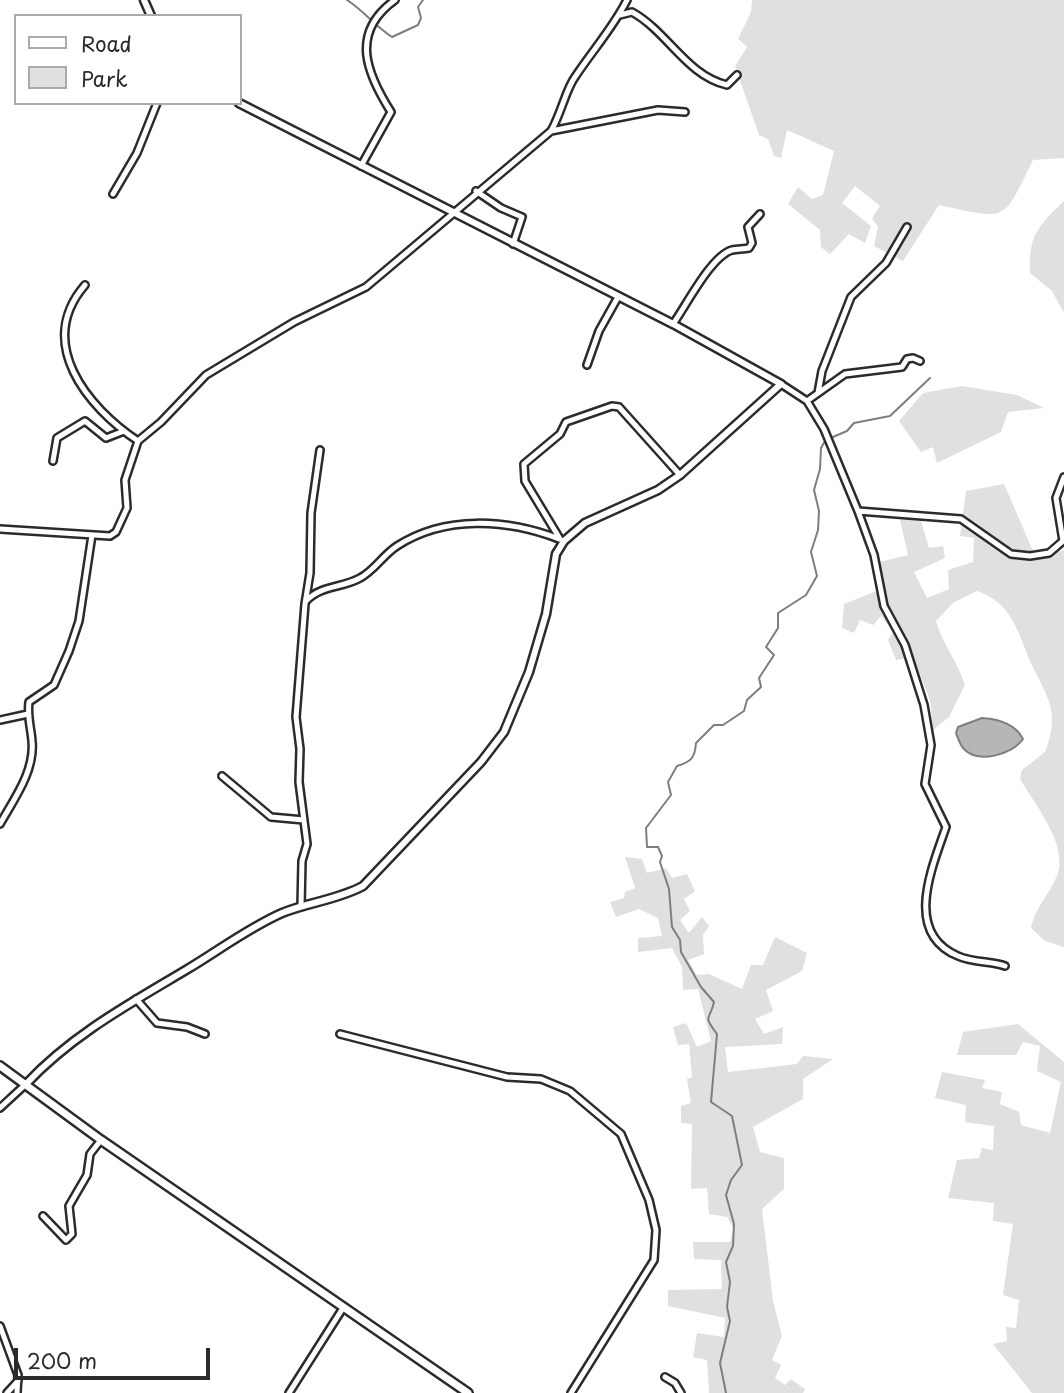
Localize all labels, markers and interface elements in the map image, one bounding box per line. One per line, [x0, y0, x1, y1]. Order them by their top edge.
legend [14, 14, 242, 105]
text: Road [81, 27, 132, 59]
text: Park [81, 62, 128, 94]
scale bar [18, 1334, 214, 1378]
text: 200 m [27, 1344, 97, 1376]

